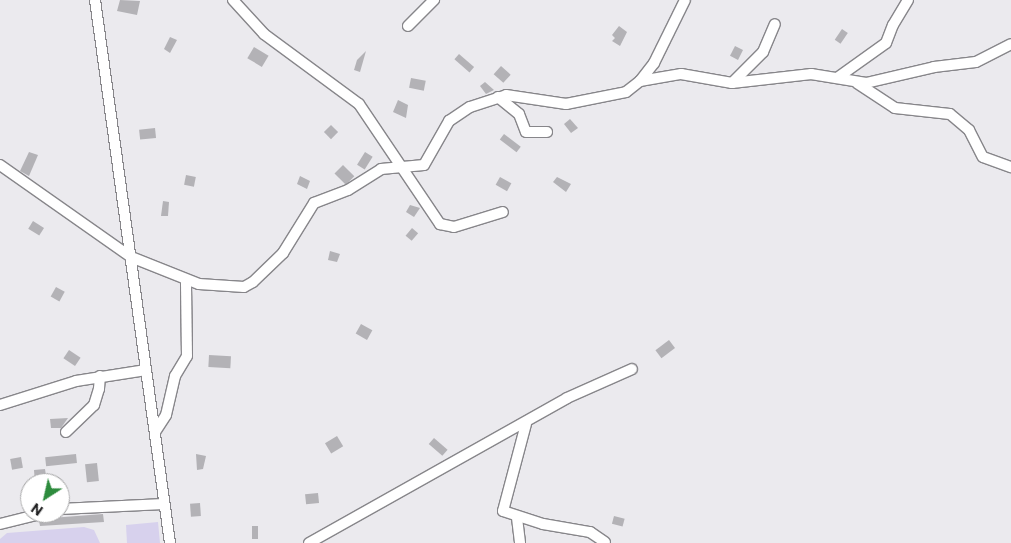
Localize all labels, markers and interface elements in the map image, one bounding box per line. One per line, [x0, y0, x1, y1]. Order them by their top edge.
north arrow [20, 473, 70, 523]
text: N [28, 500, 46, 520]

